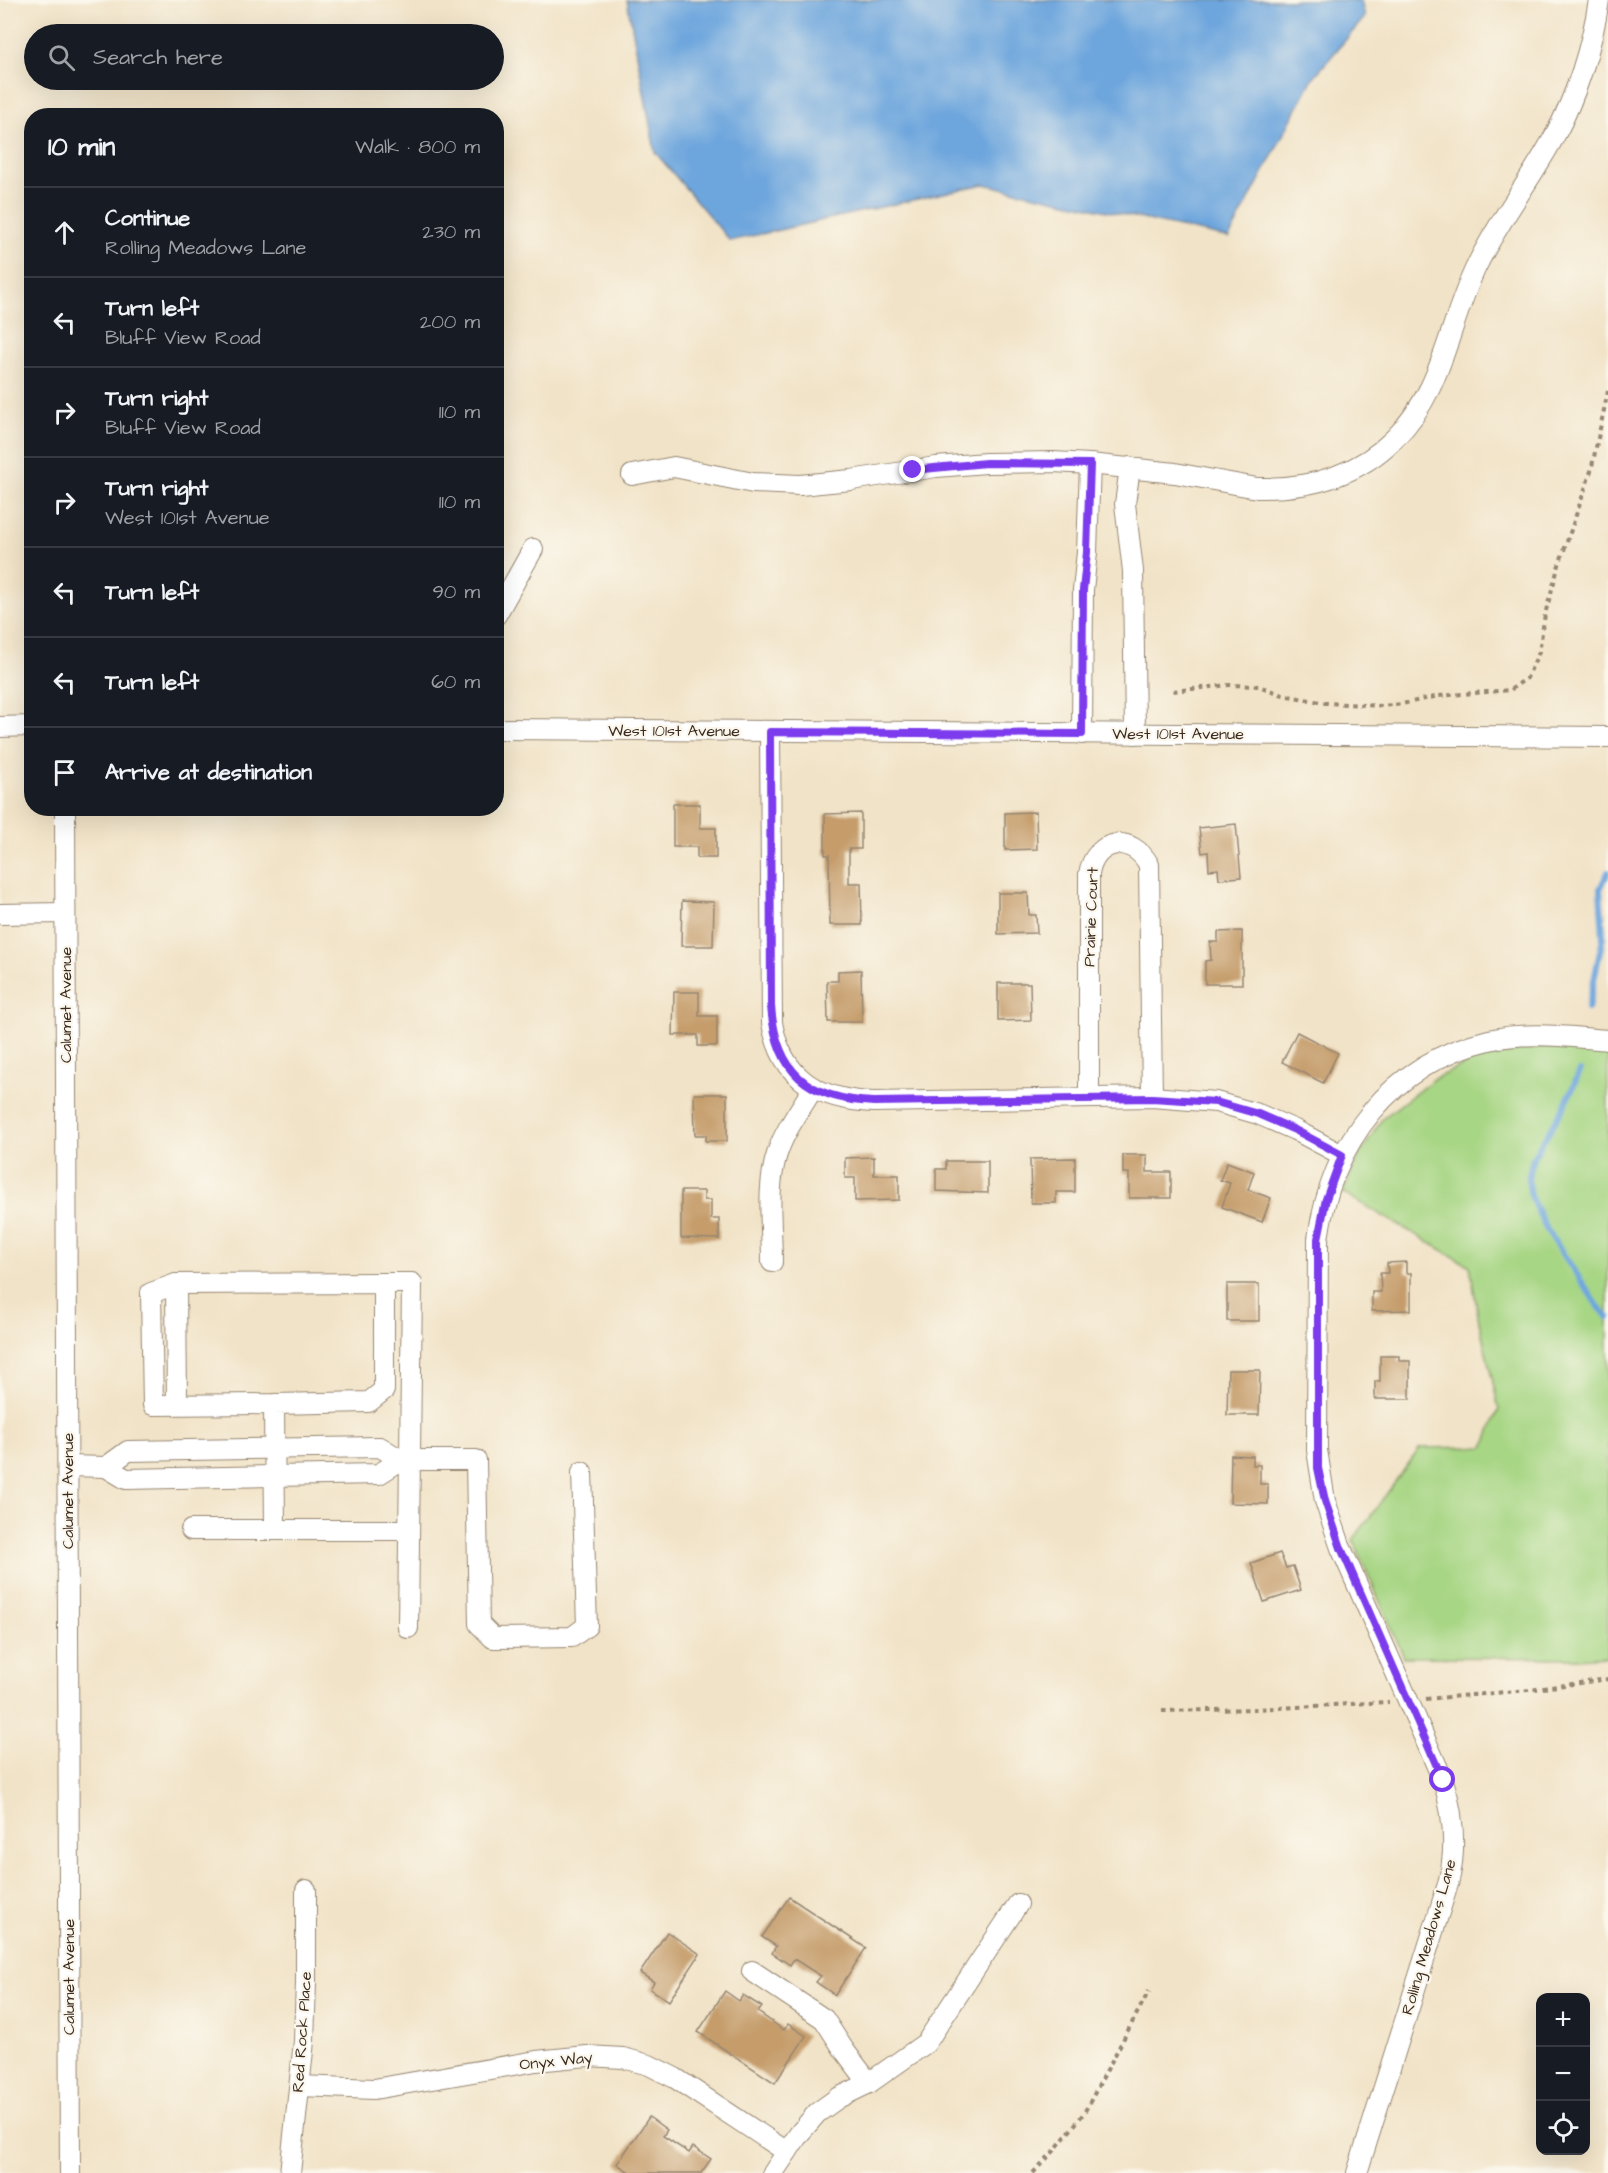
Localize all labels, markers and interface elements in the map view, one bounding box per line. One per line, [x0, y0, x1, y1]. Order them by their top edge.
search box [24, 24, 504, 90]
icon: search [45, 41, 78, 74]
text: Search here [93, 42, 223, 73]
text: 10 min [48, 129, 115, 165]
text: Walk · 800 m [355, 133, 480, 161]
text: Continue [105, 203, 190, 234]
icon: ahead [48, 216, 81, 249]
text: 230 m [422, 218, 480, 246]
text: Rolling Meadows Lane [105, 234, 306, 262]
text: Turn left [105, 293, 199, 324]
icon: left [48, 306, 81, 339]
text: 200 m [420, 308, 480, 336]
text: Bluff View Road [105, 324, 261, 352]
text: Turn right [105, 383, 208, 414]
icon: right [48, 396, 81, 429]
text: 110 m [439, 398, 480, 426]
text: Bluff View Road [105, 414, 261, 442]
route end [899, 456, 925, 482]
text: Turn right [105, 473, 208, 504]
icon: right [48, 486, 81, 519]
text: 110 m [439, 488, 480, 516]
text: West 101st Avenue [105, 504, 270, 532]
icon: left [48, 576, 81, 609]
text: Turn left [105, 577, 199, 608]
text: 90 m [432, 578, 480, 606]
icon: left [48, 666, 81, 699]
text: Turn left [105, 667, 199, 698]
text: 60 m [431, 668, 480, 696]
street label: West 101st Avenue [608, 720, 740, 742]
street label: West 101st Avenue [1112, 723, 1244, 745]
icon: arrive [48, 756, 81, 789]
text: Arrive at destination [105, 757, 312, 788]
street label: Prairie Court [1078, 866, 1104, 967]
street label: Calumet Avenue [55, 947, 77, 1063]
street label: Calumet Avenue [57, 1433, 79, 1549]
route start [1429, 1766, 1455, 1792]
street label: Rolling Meadows Lane [1396, 1856, 1463, 2018]
street label: Calumet Avenue [58, 1919, 80, 2035]
street label: Red Rock Place [287, 1970, 317, 2093]
map controls [1536, 1993, 1590, 2155]
button: + [1536, 1993, 1590, 2047]
street label: Onyx Way [518, 2046, 594, 2077]
button: − [1536, 2047, 1590, 2101]
button: locate [1536, 2101, 1590, 2155]

